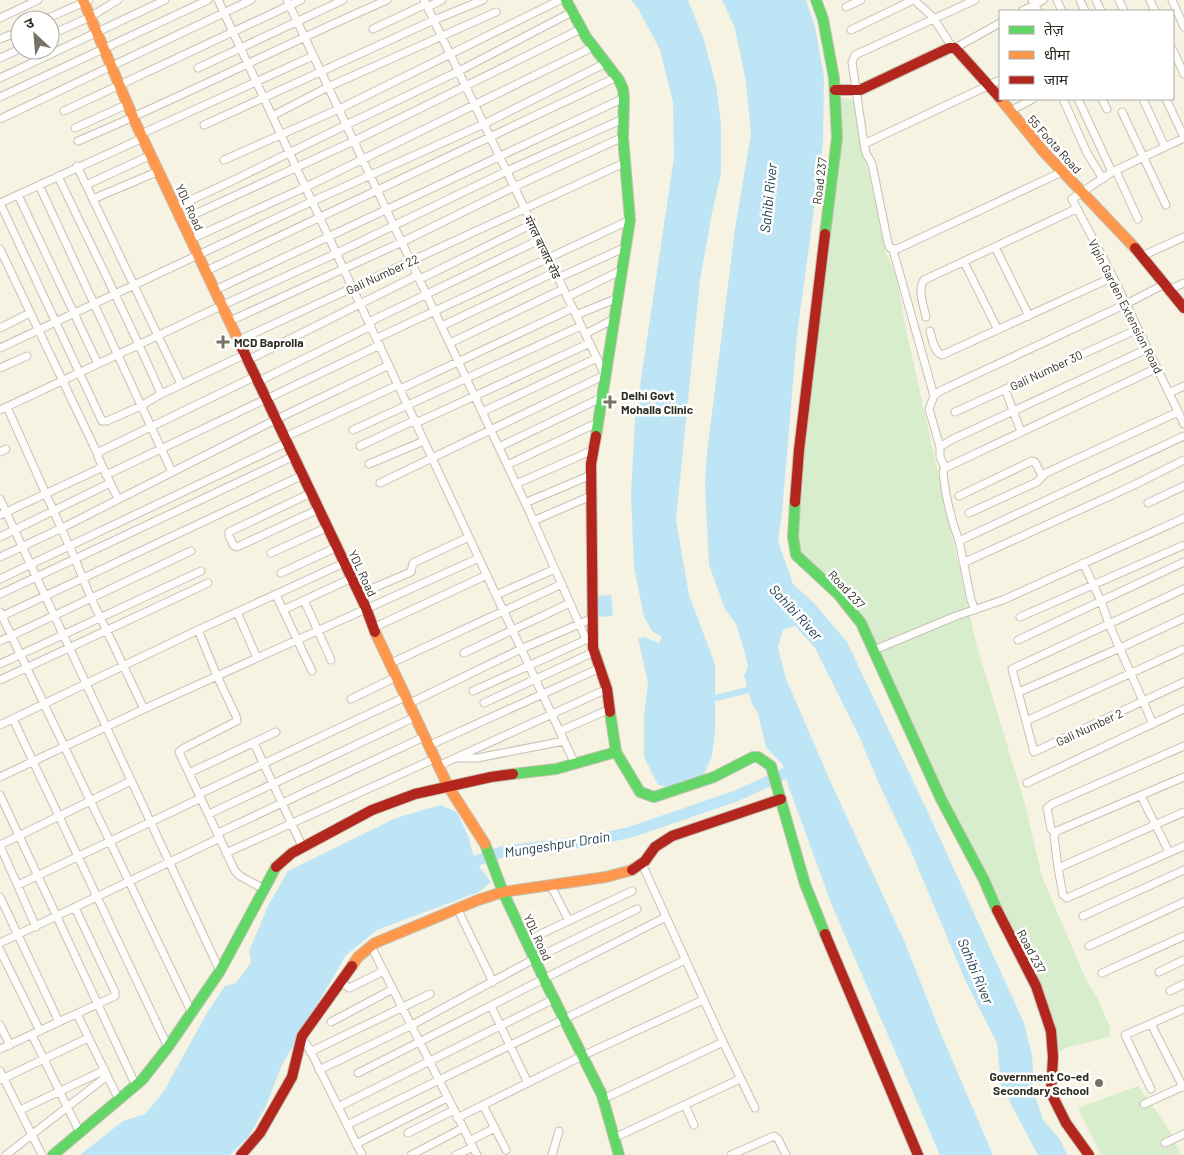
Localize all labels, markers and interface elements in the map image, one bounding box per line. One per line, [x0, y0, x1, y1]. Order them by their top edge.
north arrow [10, 10, 60, 60]
legend [999, 10, 1174, 100]
text: उ [22, 13, 37, 32]
text: तेज़ [1044, 20, 1065, 38]
text: धीमा [1044, 45, 1071, 63]
text: जाम [1044, 70, 1069, 88]
street label: 55 Foota Road [1025, 112, 1085, 176]
street label: Road 237 [809, 156, 829, 205]
water label: Sahibi River [756, 161, 780, 234]
street label: YDL Road [173, 181, 207, 233]
street label: मंगल बाजार रोड [522, 213, 564, 281]
street label: Vipin Garden Extension Road [1086, 236, 1166, 376]
street label: Gali Number 22 [343, 251, 421, 297]
marker: MCD Baprolla [216, 335, 230, 349]
place label: MCD Baprolla [234, 335, 304, 349]
street label: Gali Number 30 [1007, 347, 1085, 393]
place label: Delhi Govt Mohalla Clinic [621, 388, 694, 416]
marker: Delhi Govt Mohalla Clinic [603, 395, 617, 409]
street label: YDL Road [346, 547, 380, 599]
street label: Road 237 [826, 567, 868, 611]
water label: Sahibi River [766, 581, 827, 644]
street label: Gali Number 2 [1053, 705, 1125, 749]
water label: Mungeshpur Drain [503, 827, 611, 861]
street label: YDL Road [521, 911, 555, 963]
street label: Road 237 [1015, 927, 1049, 975]
water label: Sahibi River [955, 935, 998, 1007]
place label: Government Co-ed Secondary School [989, 1069, 1089, 1097]
marker: Government Co-ed Secondary School [1093, 1077, 1105, 1089]

